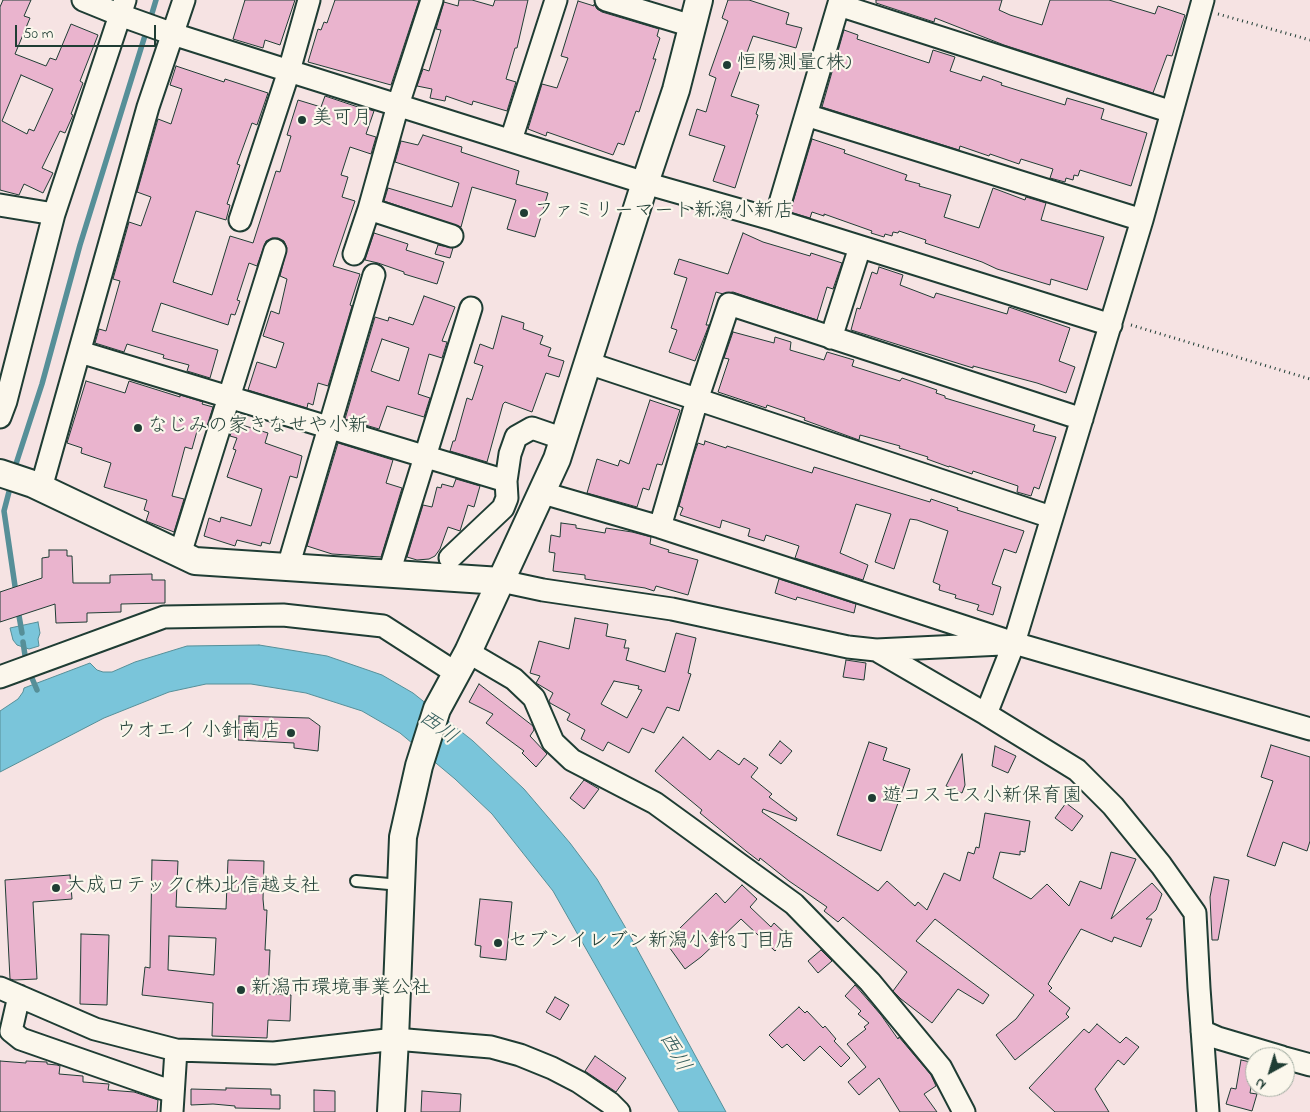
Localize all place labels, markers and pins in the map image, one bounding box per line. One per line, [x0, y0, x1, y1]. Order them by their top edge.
place label: 恒陽測量(株) [737, 53, 851, 77]
marker: 恒陽測量(株) [721, 59, 733, 71]
place label: 美可月 [312, 108, 372, 132]
marker: 美可月 [296, 114, 308, 126]
place label: ファミリーマート新潟小新店 [534, 201, 794, 225]
marker: ファミリーマート新潟小新店 [518, 207, 530, 219]
place label: なじみの家きなせや小新 [148, 416, 368, 440]
marker: なじみの家きなせや小新 [132, 422, 144, 434]
place label: ウオエイ 小針南店 [116, 721, 281, 745]
marker: ウオエイ 小針南店 [285, 727, 297, 739]
place label: 遊コスモス小新保育園 [882, 786, 1082, 810]
marker: 遊コスモス小新保育園 [866, 792, 878, 804]
place label: 大成ロテック(株)北信越支社 [66, 876, 320, 900]
marker: 大成ロテック(株)北信越支社 [50, 882, 62, 894]
place label: セブンイレブン新潟小針8丁目店 [508, 931, 795, 955]
marker: セブンイレブン新潟小針8丁目店 [492, 937, 504, 949]
place label: 新潟市環境事業公社 [251, 978, 431, 1002]
marker: 新潟市環境事業公社 [235, 984, 247, 996]

